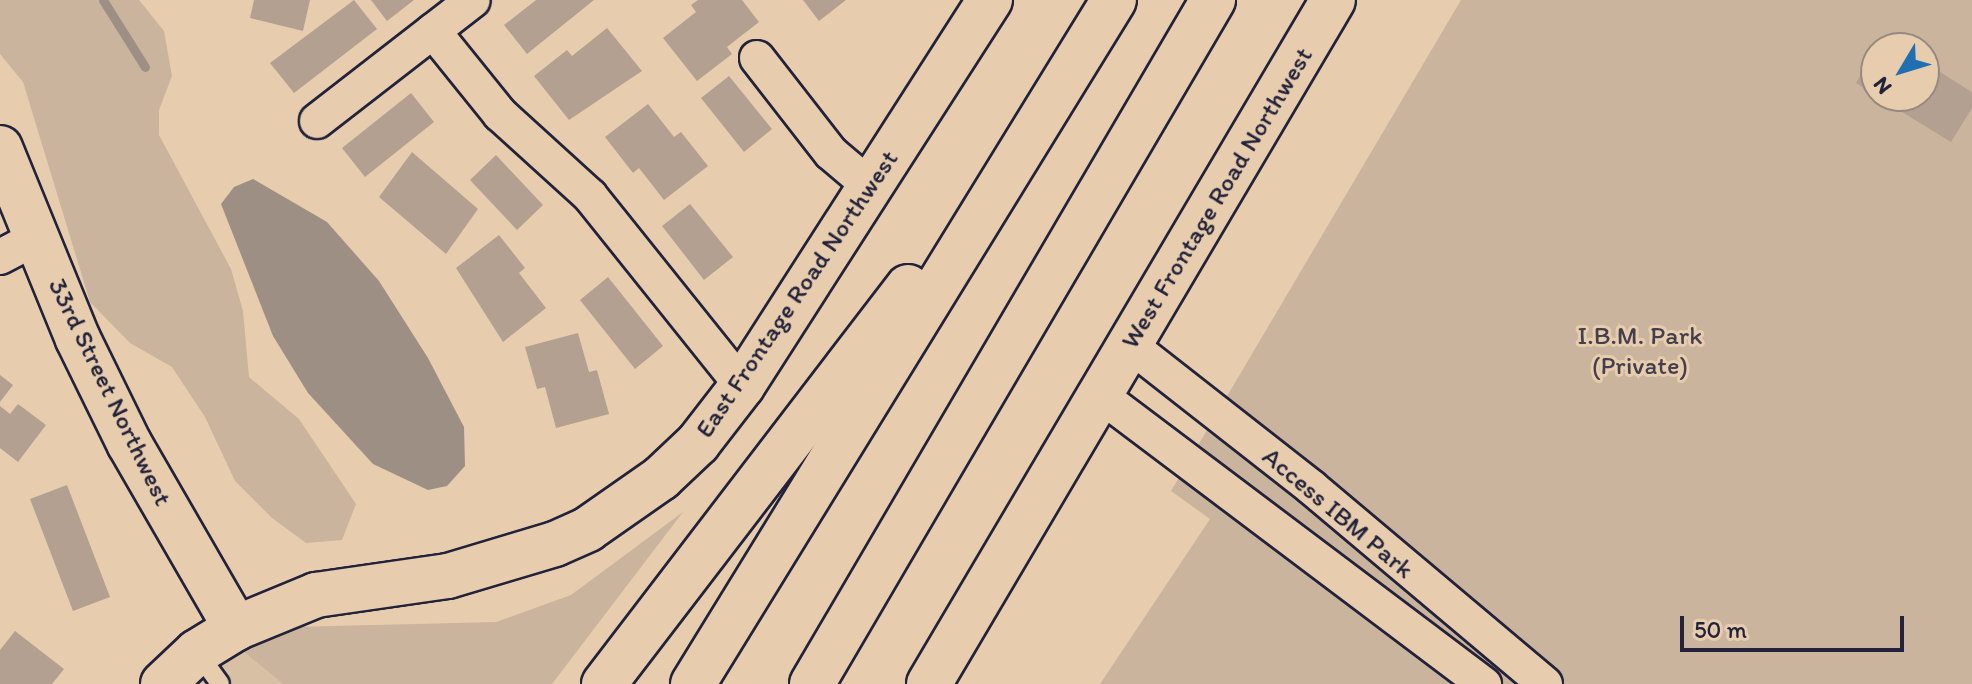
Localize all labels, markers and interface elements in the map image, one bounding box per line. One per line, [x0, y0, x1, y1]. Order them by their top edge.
north arrow [1860, 32, 1940, 112]
street label: West Frontage Road Northwest [1115, 43, 1319, 353]
text: N [1867, 72, 1897, 100]
street label: East Frontage Road Northwest [690, 145, 904, 443]
street label: 33rd Street Northwest [41, 273, 179, 511]
park label: I.B.M. Park (Private) [1578, 320, 1702, 382]
street label: Access IBM Park [1256, 441, 1420, 585]
scale bar [1684, 600, 1908, 650]
text: 50 m [1694, 615, 1747, 644]

